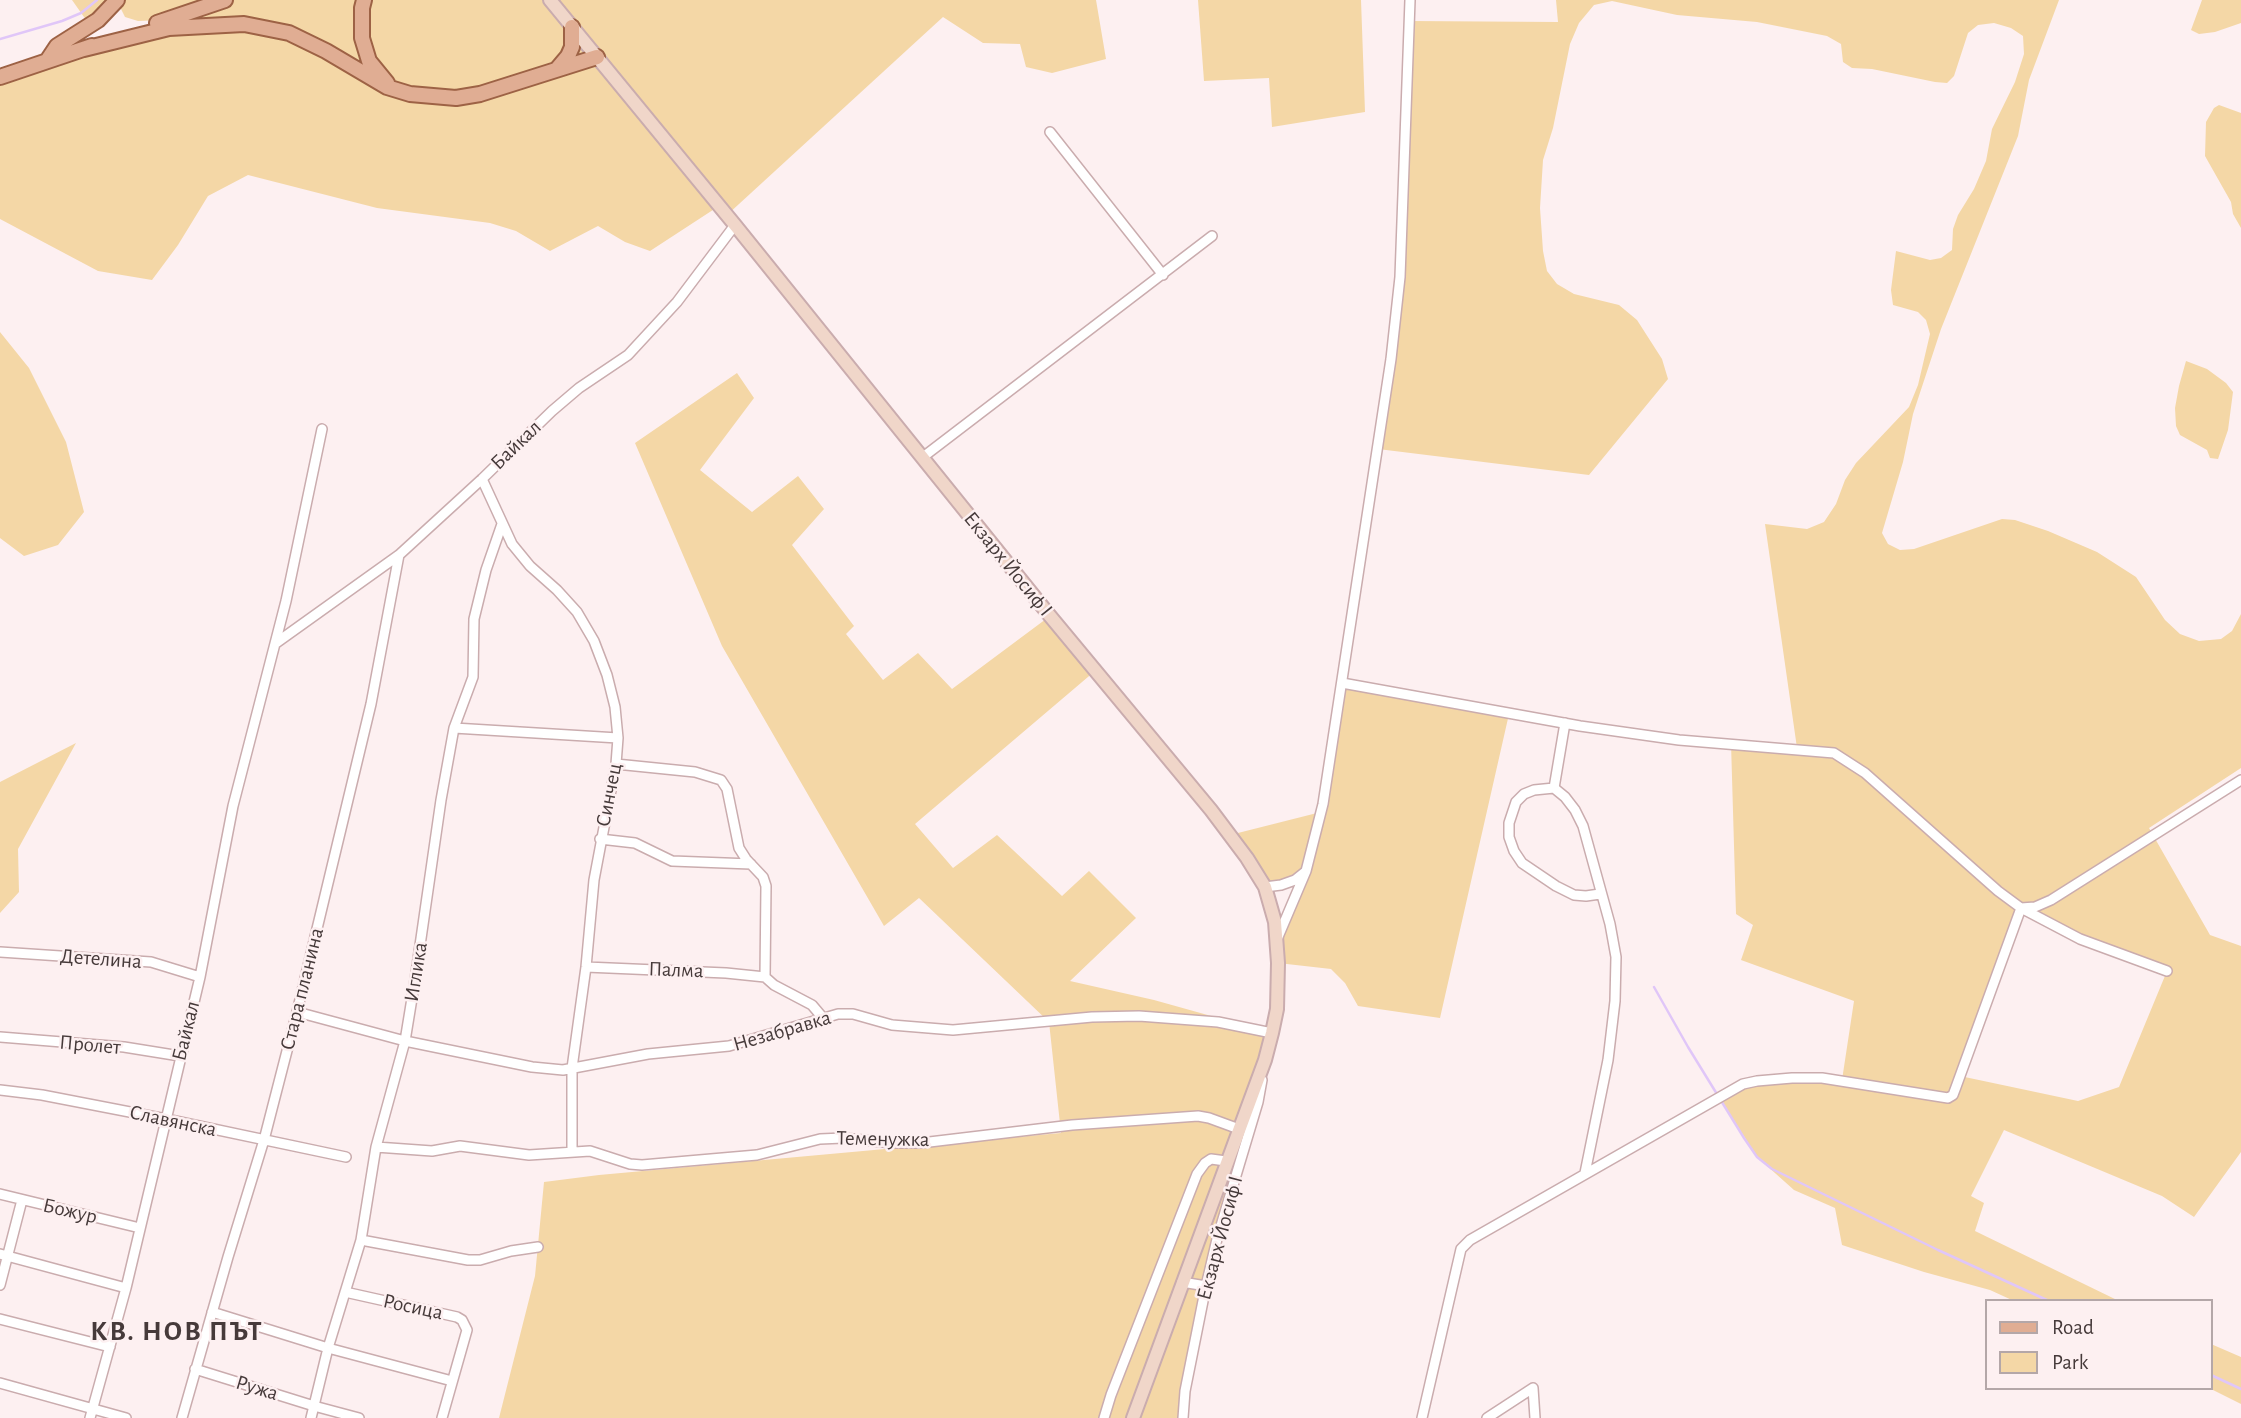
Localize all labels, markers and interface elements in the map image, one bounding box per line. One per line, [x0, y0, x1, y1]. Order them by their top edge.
street label: Байкал [485, 415, 547, 475]
street label: Екзарх Йосиф I [958, 507, 1058, 621]
street label: Синчец [591, 761, 627, 829]
street label: Стара планина [275, 925, 329, 1053]
street label: Иглика [399, 940, 433, 1004]
street label: Детелина [59, 944, 143, 974]
street label: Палма [648, 956, 704, 984]
street label: Байкал [166, 998, 206, 1064]
street label: Незабравка [730, 1005, 834, 1057]
street label: Пролет [58, 1030, 122, 1060]
street label: Славянска [127, 1099, 219, 1143]
street label: Теменужка [836, 1126, 930, 1152]
street label: Екзарх Йосиф I [1191, 1173, 1249, 1303]
street label: Божур [40, 1193, 100, 1229]
street label: Росица [381, 1288, 445, 1326]
legend [1986, 1299, 2213, 1390]
district label: КВ. НОВ ПЪТ [92, 1315, 262, 1349]
text: Road [2052, 1317, 2094, 1338]
text: Park [2052, 1352, 2088, 1373]
street label: Ружа [233, 1370, 281, 1406]

